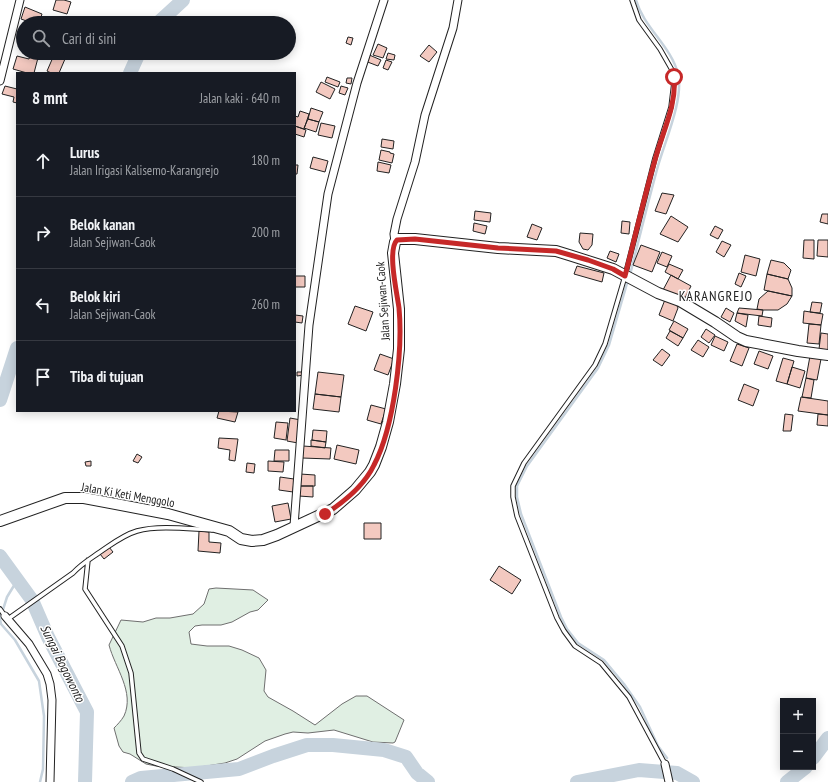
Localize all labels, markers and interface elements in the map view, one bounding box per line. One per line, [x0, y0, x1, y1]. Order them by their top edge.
search box [16, 16, 296, 60]
icon: search [30, 27, 52, 49]
text: Cari di sini [62, 29, 116, 48]
route start [665, 68, 683, 86]
text: 8 mnt [32, 87, 67, 109]
text: Jalan kaki · 640 m [200, 90, 280, 107]
text: Lurus [70, 143, 99, 162]
icon: ahead [32, 150, 54, 172]
text: 180 m [251, 152, 280, 169]
text: Jalan Irigasi Kalisemo-Karangrejo [70, 162, 219, 179]
text: Belok kanan [70, 215, 135, 234]
icon: right [32, 222, 54, 244]
text: 200 m [251, 224, 280, 241]
text: Jalan Sejiwan-Caok [70, 234, 156, 251]
street label: Jalan Sejiwan-Caok [372, 261, 393, 342]
text: Belok kiri [70, 287, 120, 306]
district label: KARANGREJO [679, 287, 753, 305]
icon: left [32, 294, 54, 316]
text: 260 m [251, 296, 280, 313]
text: Jalan Sejiwan-Caok [70, 306, 156, 323]
icon: arrive [32, 366, 54, 388]
text: Tiba di tujuan [70, 367, 144, 386]
street label: Jalan Ki Keti Menggolo [79, 479, 176, 510]
route end [316, 505, 334, 523]
water label: Sungai Bogowonto [36, 622, 89, 706]
map controls [780, 698, 816, 770]
button: + [780, 698, 816, 734]
button: − [780, 734, 816, 770]

